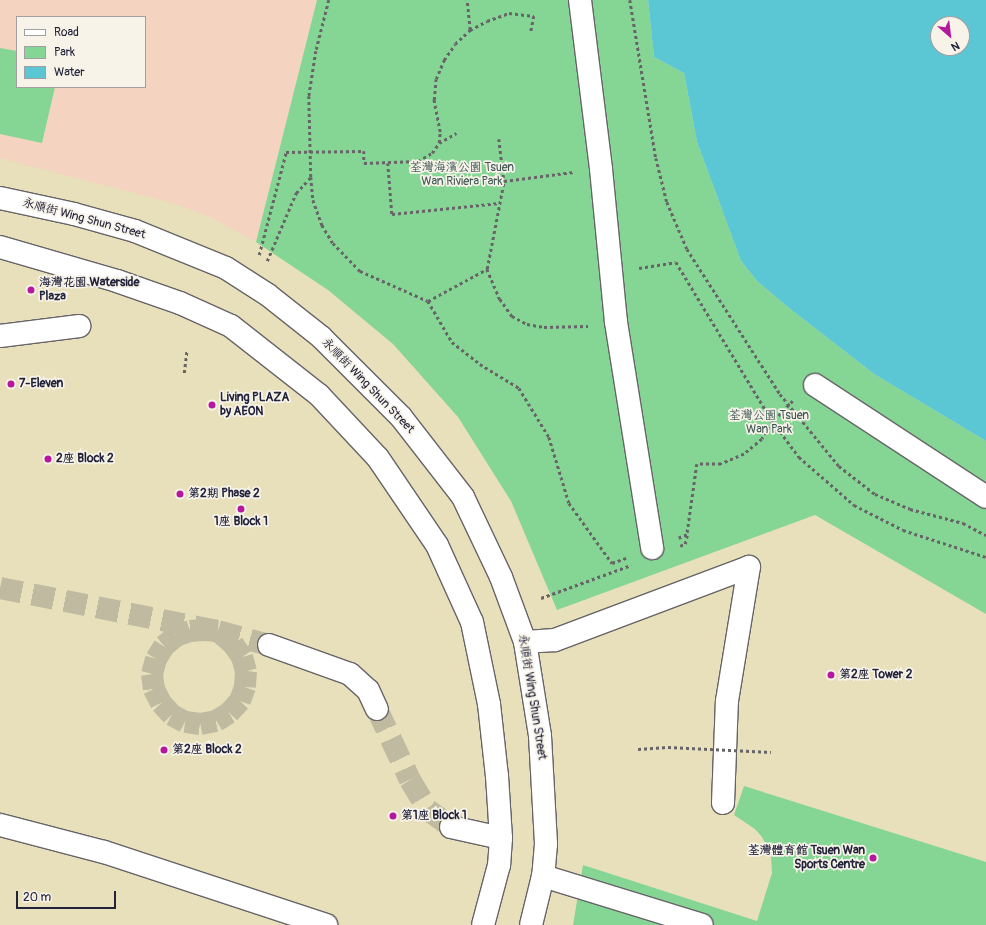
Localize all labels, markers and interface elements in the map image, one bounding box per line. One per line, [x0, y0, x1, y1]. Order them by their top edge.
legend [16, 16, 146, 88]
north arrow [930, 16, 970, 56]
text: Road [54, 25, 79, 40]
text: N [949, 39, 962, 54]
text: Park [54, 45, 75, 60]
text: Water [54, 65, 85, 80]
park label: 荃灣海濱公園 Tsuen Wan Riviera Park [410, 161, 514, 189]
street label: 永順街 Wing Shun Street [21, 196, 147, 242]
place label: 海灣花園 Waterside Plaza [39, 276, 140, 304]
marker: 海灣花園 Waterside Plaza [26, 285, 36, 295]
street label: 永順街 Wing Shun Street [319, 335, 417, 437]
place label: 7-Eleven [19, 377, 63, 391]
marker: 7-Eleven [6, 379, 16, 389]
place label: Living PLAZA by AEON [220, 391, 289, 419]
marker: Living PLAZA by AEON [207, 400, 217, 410]
park label: 荃灣公園 Tsuen Wan Park [729, 409, 809, 437]
place label: 2座 Block 2 [56, 452, 114, 466]
marker: 2座 Block 2 [43, 454, 53, 464]
place label: 第2期 Phase 2 [188, 487, 260, 501]
marker: 第2期 Phase 2 [175, 489, 185, 499]
marker: 1座 Block 1 [236, 504, 246, 514]
place label: 1座 Block 1 [214, 515, 268, 529]
street label: 永順街 Wing Shun Street [515, 633, 549, 761]
place label: 第2座 Tower 2 [839, 668, 912, 682]
marker: 第2座 Tower 2 [826, 670, 836, 680]
place label: 第2座 Block 2 [172, 743, 242, 757]
marker: 第2座 Block 2 [159, 745, 169, 755]
place label: 第1座 Block 1 [401, 809, 467, 823]
marker: 第1座 Block 1 [388, 811, 398, 821]
place label: 荃灣體育館 Tsuen Wan Sports Centre [748, 844, 865, 872]
marker: 荃灣體育館 Tsuen Wan Sports Centre [868, 853, 878, 863]
scale bar [18, 883, 118, 909]
text: 20 m [23, 890, 51, 905]

